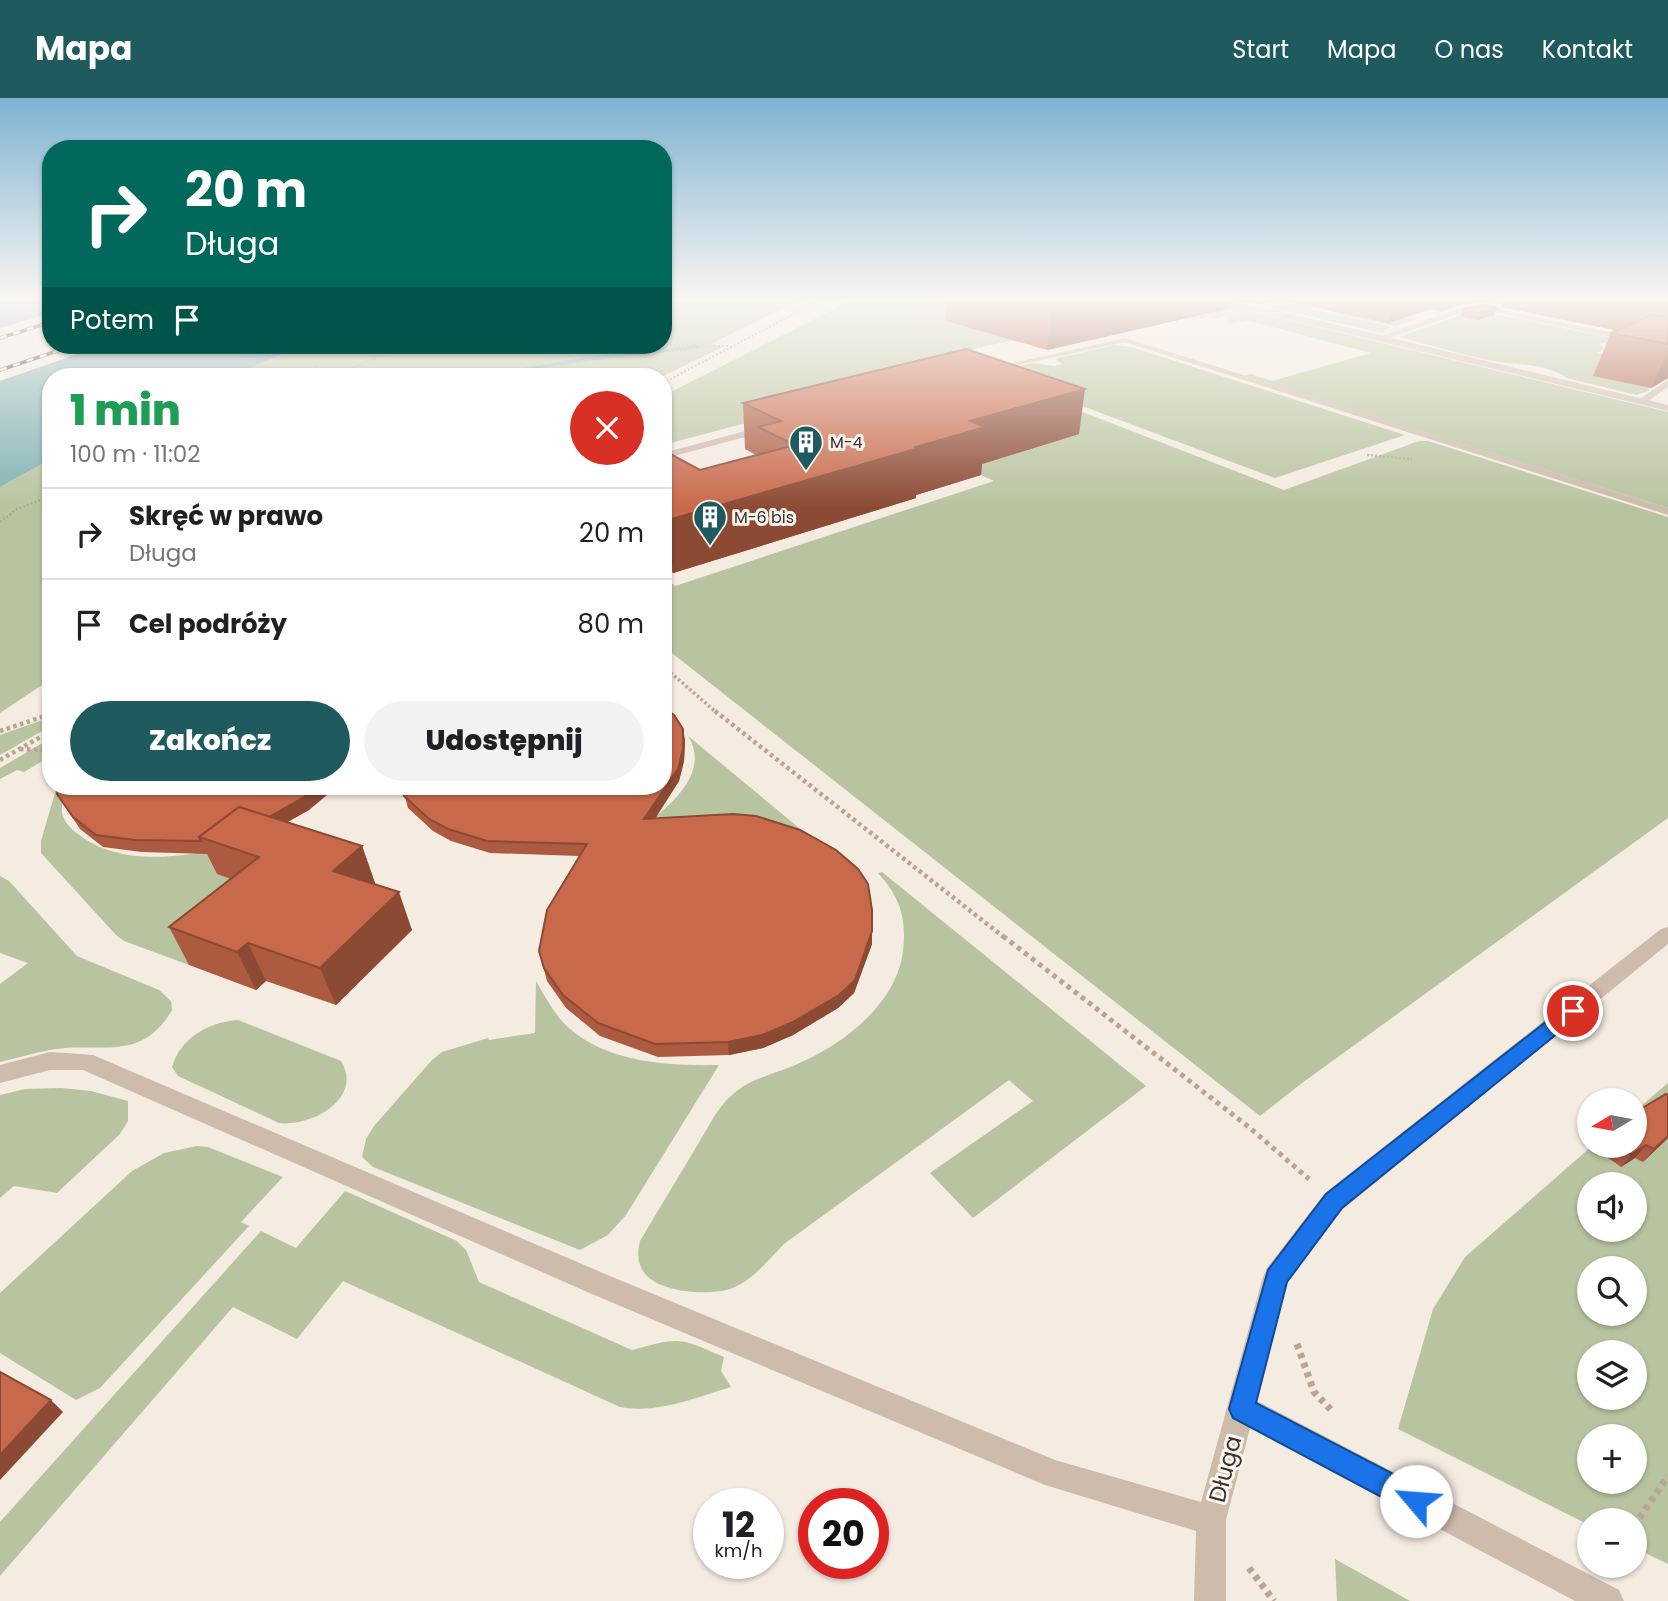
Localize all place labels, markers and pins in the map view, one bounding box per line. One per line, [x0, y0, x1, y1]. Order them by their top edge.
building icon: M-4 [787, 423, 825, 472]
place label: M-4 [830, 431, 863, 454]
building icon: M-6 bis [691, 498, 729, 547]
place label: M-6 bis [734, 506, 794, 529]
pin [1543, 981, 1603, 1041]

